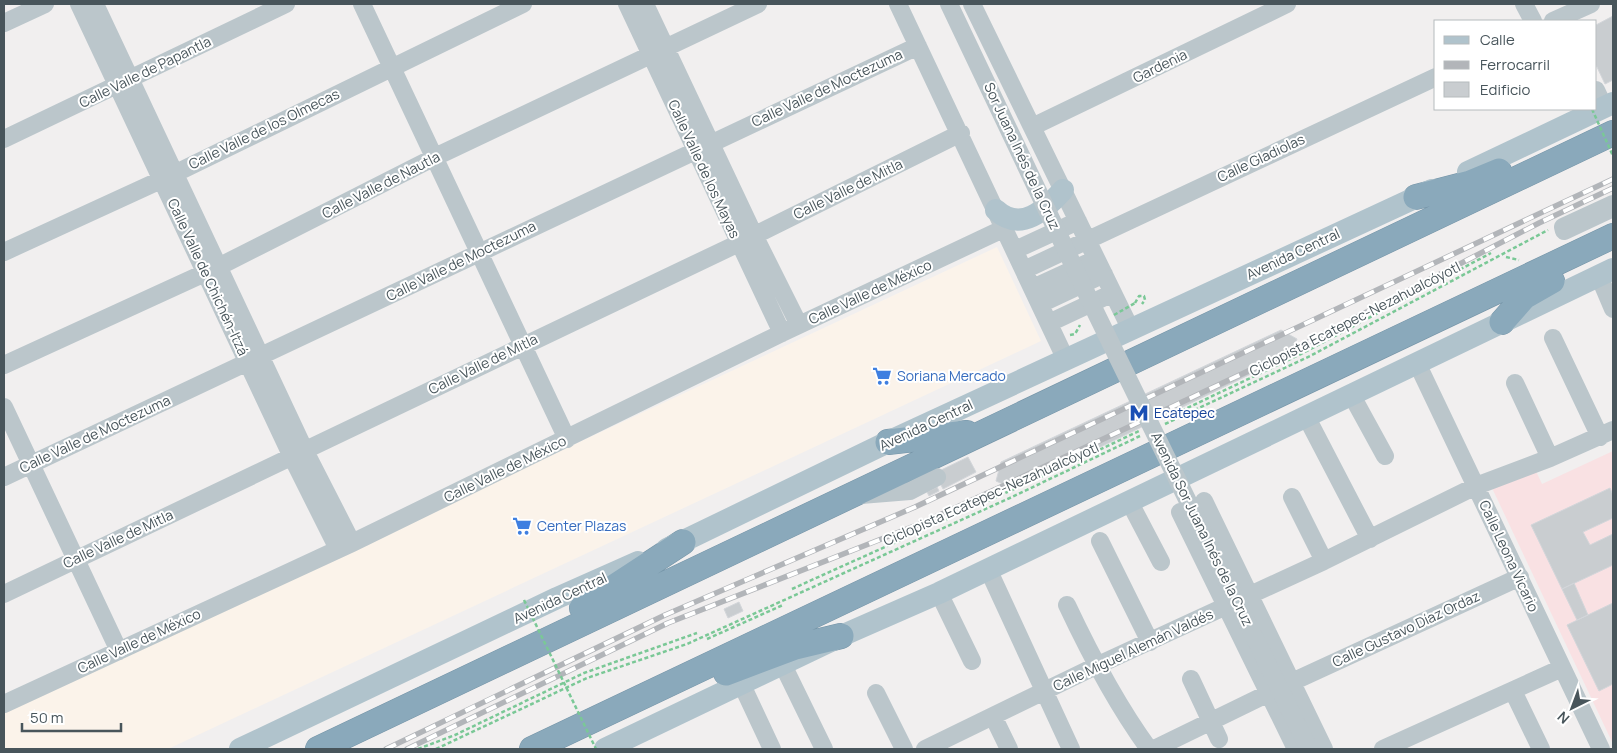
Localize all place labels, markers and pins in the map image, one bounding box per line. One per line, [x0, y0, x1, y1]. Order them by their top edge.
supermarket icon: Soriana Mercado [871, 365, 893, 387]
place label: Soriana Mercado [897, 366, 1006, 385]
metro station icon: Ecatepec [1128, 402, 1150, 424]
place label: Ecatepec [1154, 403, 1215, 422]
supermarket icon: Center Plazas [511, 515, 533, 537]
place label: Center Plazas [537, 516, 626, 535]

